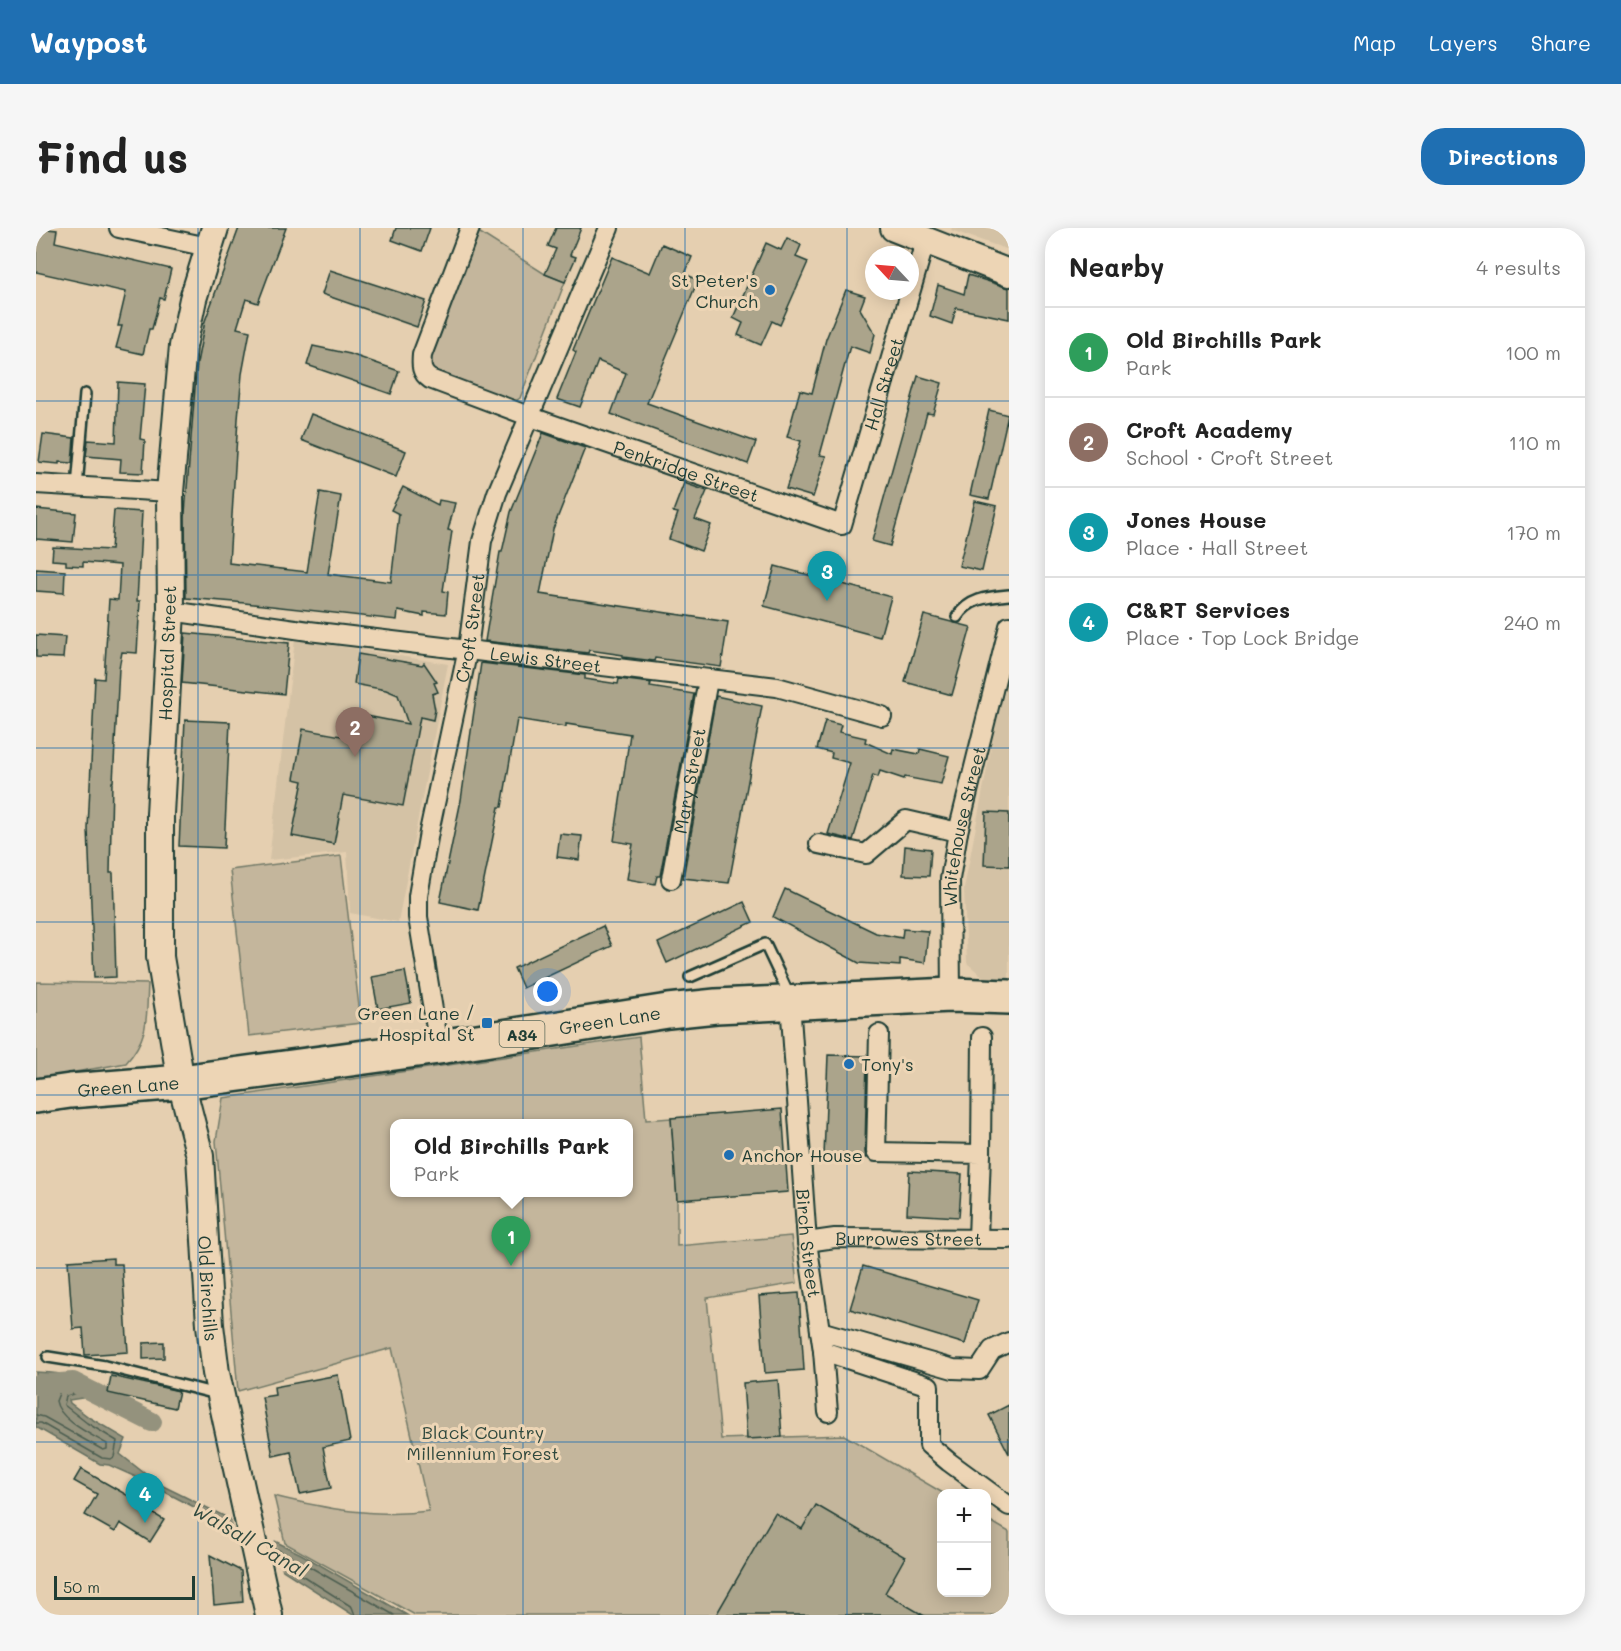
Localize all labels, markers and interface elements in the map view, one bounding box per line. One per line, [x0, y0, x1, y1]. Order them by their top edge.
text: Waypost [30, 24, 147, 60]
text: Map [1353, 29, 1396, 56]
text: Layers [1429, 29, 1498, 56]
text: Share [1531, 29, 1591, 56]
button: Directions [1421, 128, 1585, 185]
text: Find us [36, 129, 188, 184]
north arrow [865, 246, 919, 300]
text: Nearby [1069, 250, 1164, 284]
text: 4 results [1476, 254, 1561, 280]
place label: St Peter's Church [671, 268, 758, 313]
marker: St Peter's Church [763, 283, 777, 297]
text: Old Birchills Park [1126, 325, 1322, 354]
street label: Hall Street [858, 334, 908, 433]
text: 1 [1084, 339, 1093, 365]
text: 100 m [1505, 339, 1561, 365]
text: Park [1126, 354, 1171, 380]
text: Croft Academy [1126, 415, 1293, 444]
text: 2 [1083, 429, 1094, 455]
text: 110 m [1508, 429, 1561, 455]
street label: Penkridge Street [610, 435, 762, 507]
text: School · Croft Street [1126, 444, 1333, 470]
text: Jones House [1126, 505, 1266, 534]
text: 3 [1083, 519, 1095, 545]
text: 170 m [1506, 519, 1561, 545]
text: Place · Hall Street [1126, 534, 1308, 560]
pin: 3 [808, 552, 846, 601]
street label: Croft Street [449, 572, 490, 685]
street label: Hospital Street [153, 585, 181, 721]
text: C&RT Services [1126, 595, 1290, 624]
text: 4 [1082, 609, 1095, 635]
text: 240 m [1503, 609, 1561, 635]
text: Place · Top Lock Bridge [1126, 624, 1360, 650]
street label: Lewis Street [489, 641, 603, 678]
pin: 2 [336, 708, 374, 757]
street label: Mary Street [668, 726, 711, 836]
street label: Whitehouse Street [938, 743, 991, 907]
your location [533, 977, 562, 1006]
street label: Green Lane [557, 1000, 662, 1040]
place label: Green Lane / Hospital St [358, 1001, 475, 1046]
marker: Green Lane / Hospital St [480, 1016, 494, 1030]
road number: A34 [500, 1021, 544, 1047]
place label: Tony's [861, 1052, 914, 1076]
marker: Tony's [842, 1057, 856, 1071]
street label: Green Lane [76, 1070, 180, 1102]
popup [390, 1119, 633, 1197]
text: Old Birchills Park [414, 1131, 609, 1160]
place label: Anchor House [741, 1143, 863, 1167]
marker: Anchor House [722, 1148, 736, 1162]
text: Park [414, 1160, 459, 1186]
street label: Birch Street [791, 1188, 827, 1299]
pin: 1 [492, 1216, 530, 1266]
street label: Burrowes Street [835, 1226, 982, 1251]
street label: Old Birchills [193, 1235, 224, 1343]
park label: Black Country Millennium Forest [406, 1420, 560, 1465]
pin: 4 [126, 1474, 164, 1523]
map controls [937, 1489, 991, 1597]
button: + [937, 1489, 991, 1543]
water label: Walsall Canal [188, 1495, 312, 1583]
button: − [937, 1543, 991, 1597]
scale bar [54, 1573, 195, 1600]
text: 50 m [63, 1576, 100, 1597]

